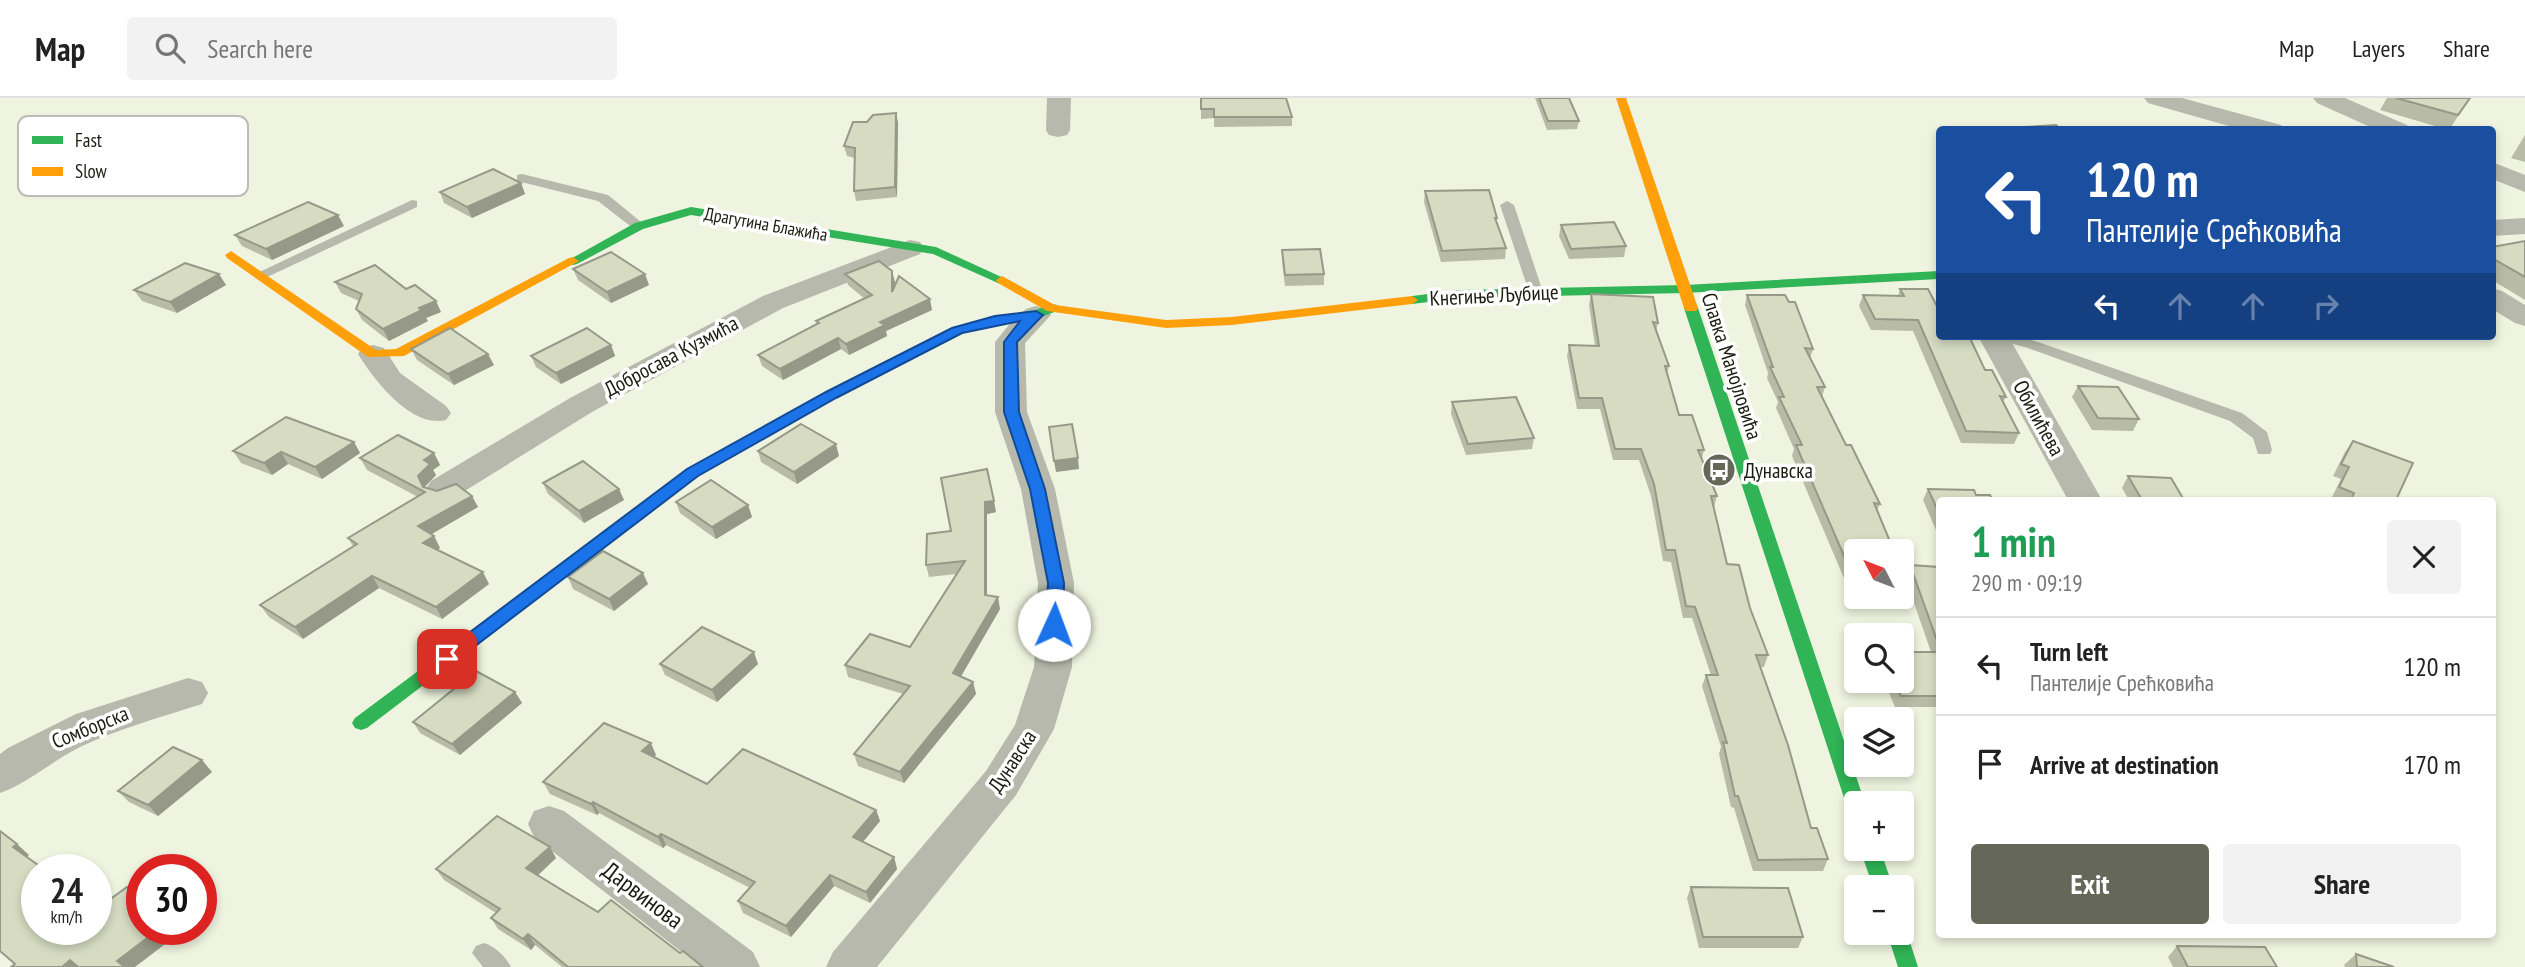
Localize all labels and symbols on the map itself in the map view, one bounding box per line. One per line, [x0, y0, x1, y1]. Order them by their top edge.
legend [18, 116, 248, 196]
text: Fast [75, 128, 103, 152]
text: Slow [75, 159, 108, 183]
street label: Драгутина Блажића [703, 202, 829, 246]
street label: Кнегиње Љубице [1429, 278, 1559, 312]
street label: Славка Манојловића [1696, 289, 1768, 443]
street label: Добросава Кузмића [599, 309, 743, 403]
street label: Обилићева [2007, 375, 2071, 461]
bus stop icon: Дунавска [1700, 451, 1738, 489]
place label: Дунавска [1744, 457, 1813, 484]
north arrow [1844, 539, 1914, 609]
position arrow [1017, 588, 1091, 662]
pin [417, 629, 477, 689]
street label: Сомборска [48, 699, 132, 755]
street label: Дунавска [982, 725, 1042, 797]
speed limit sign: 30 [126, 854, 217, 945]
street label: Дарвинова [596, 855, 690, 935]

